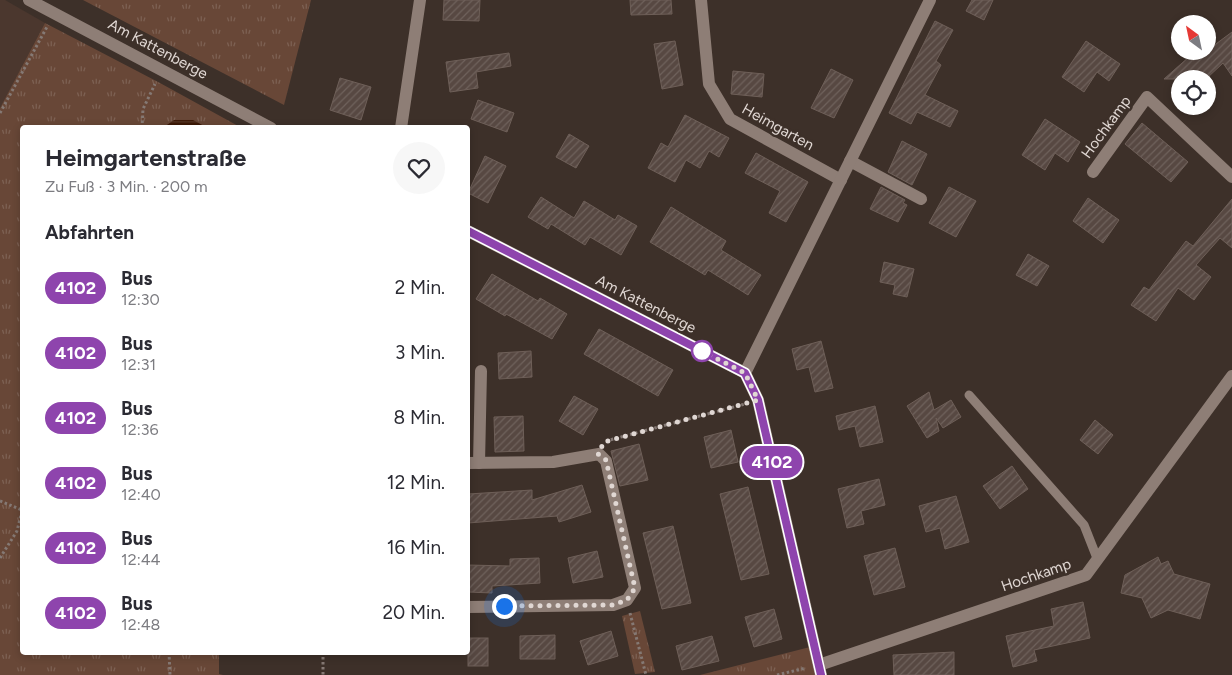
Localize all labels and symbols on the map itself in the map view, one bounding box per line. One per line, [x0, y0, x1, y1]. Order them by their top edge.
street label: Am Kattenberge [105, 15, 211, 83]
north arrow [1171, 15, 1216, 60]
street label: Hochkamp [1077, 92, 1135, 162]
street label: Heimgarten [739, 100, 817, 154]
street label: Am Kattenberge [593, 271, 699, 337]
unlabelled marker [691, 340, 713, 362]
line badge: 4102 [737, 446, 807, 478]
street label: Hochkamp [999, 555, 1073, 595]
your location [492, 594, 517, 619]

